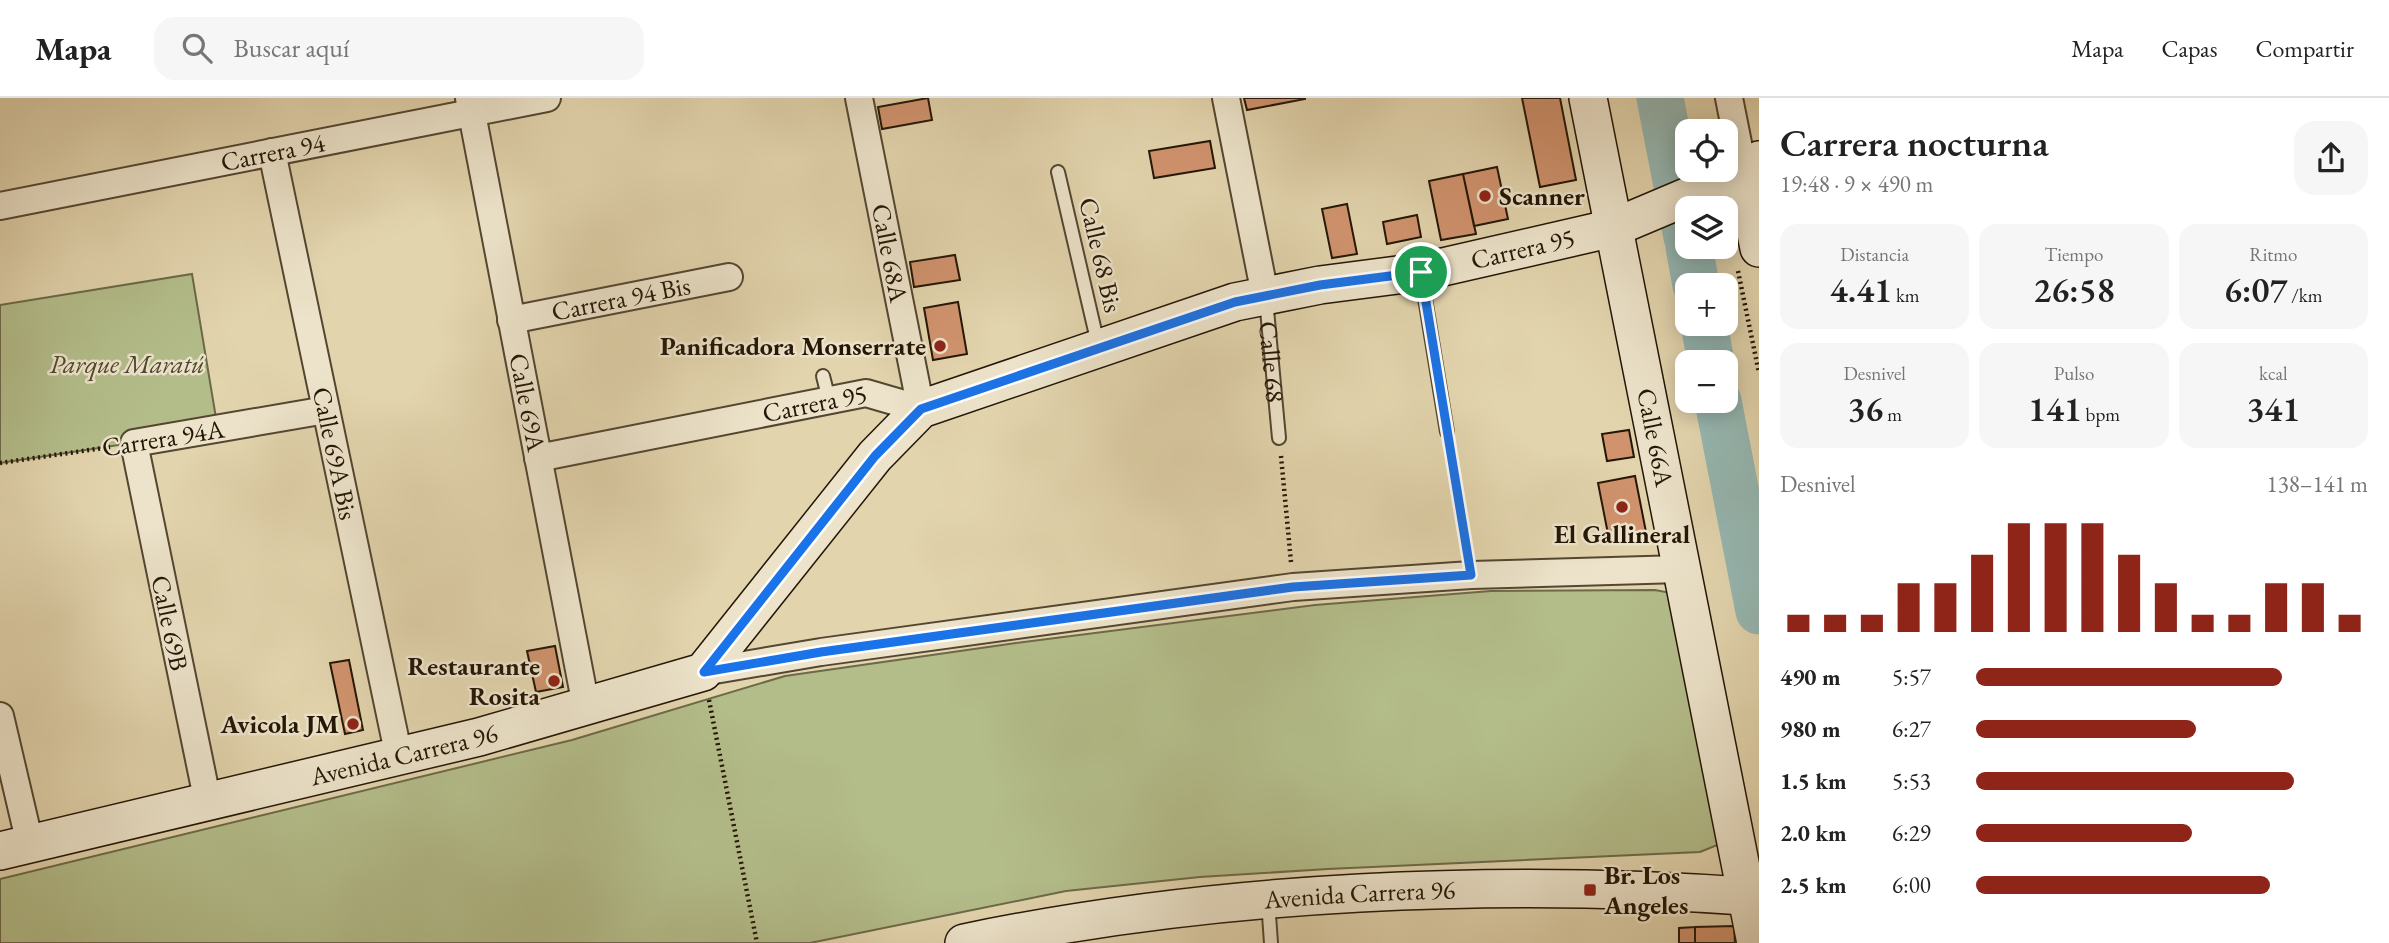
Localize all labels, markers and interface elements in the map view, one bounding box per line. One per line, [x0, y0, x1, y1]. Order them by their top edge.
search box [154, 17, 644, 80]
text: Mapa [35, 27, 112, 70]
icon: search [178, 29, 216, 67]
text: Buscar aquí [234, 31, 349, 65]
text: Mapa [2071, 33, 2123, 64]
text: Capas [2161, 33, 2217, 64]
text: Compartir [2255, 33, 2354, 64]
text: Carrera nocturna [1780, 118, 2049, 167]
map controls [1675, 119, 1738, 413]
button: locate [1675, 119, 1738, 182]
button: share [2294, 121, 2368, 195]
street label: Carrera 94 [218, 125, 328, 179]
text: 19:48 · 9 × 490 m [1780, 169, 1933, 199]
place label: Scanner [1499, 179, 1585, 213]
marker: Scanner [1477, 188, 1493, 204]
street label: Calle 68 Bis [1071, 194, 1131, 316]
button: layers [1675, 196, 1738, 259]
street label: Calle 68A [864, 201, 916, 306]
street label: Carrera 95 [1467, 220, 1578, 277]
pin [1391, 242, 1451, 302]
text: Distancia [1840, 242, 1909, 267]
text: Tiempo [2045, 242, 2103, 267]
text: Ritmo [2249, 242, 2298, 267]
icon: arrive [1402, 253, 1440, 291]
text: 4.41 [1830, 267, 1892, 312]
text: 26:58 [2033, 267, 2115, 312]
text: 6:07 [2224, 267, 2287, 312]
street label: Carrera 94 Bis [549, 268, 693, 329]
button: + [1675, 273, 1738, 336]
text: km [1892, 283, 1920, 308]
text: /km [2287, 283, 2323, 308]
street label: Calle 68 [1251, 319, 1293, 404]
place label: Panificadora Monserrate [660, 329, 926, 363]
marker: Panificadora Monserrate [932, 338, 948, 354]
park label: Parque Maratú [49, 347, 205, 382]
street label: Calle 69A [501, 350, 554, 456]
button: − [1675, 350, 1738, 413]
text: Desnivel [1843, 361, 1906, 386]
text: Pulso [2054, 361, 2094, 386]
text: kcal [2259, 361, 2288, 386]
street label: Carrera 95 [760, 376, 870, 430]
street label: Calle 69A Bis [305, 384, 366, 523]
street label: Calle 66A [1629, 385, 1682, 491]
text: 36 [1847, 386, 1883, 431]
text: 141 [2028, 386, 2082, 431]
text: 341 [2246, 386, 2300, 431]
text: m [1883, 402, 1902, 427]
text: bpm [2082, 402, 2120, 427]
street label: Carrera 94A [99, 411, 228, 464]
text: Desnivel [1780, 469, 1856, 499]
text: 138–141 m [2267, 469, 2368, 499]
marker: El Gallineral [1614, 499, 1630, 515]
place label: El Gallineral [1554, 517, 1690, 551]
street label: Calle 69B [143, 572, 197, 674]
place label: Restaurante Rosita [408, 649, 541, 713]
text: 490 m [1780, 662, 1841, 692]
text: 5:57 [1892, 662, 1931, 692]
marker: Restaurante Rosita [546, 673, 562, 689]
place label: Avicola JM [219, 707, 339, 741]
text: 980 m [1780, 714, 1841, 744]
text: 6:27 [1892, 714, 1931, 744]
street label: Avenida Carrera 96 [306, 716, 501, 794]
marker: Avicola JM [345, 716, 361, 732]
text: 1.5 km [1780, 766, 1847, 796]
text: 5:53 [1892, 766, 1931, 796]
text: 2.0 km [1780, 818, 1847, 848]
text: 6:29 [1892, 818, 1931, 848]
place label: Br. Los Angeles [1603, 858, 1688, 922]
text: 2.5 km [1780, 870, 1847, 900]
text: 6:00 [1892, 870, 1931, 900]
street label: Avenida Carrera 96 [1262, 872, 1456, 917]
marker: Br. Los Angeles [1582, 882, 1598, 898]

